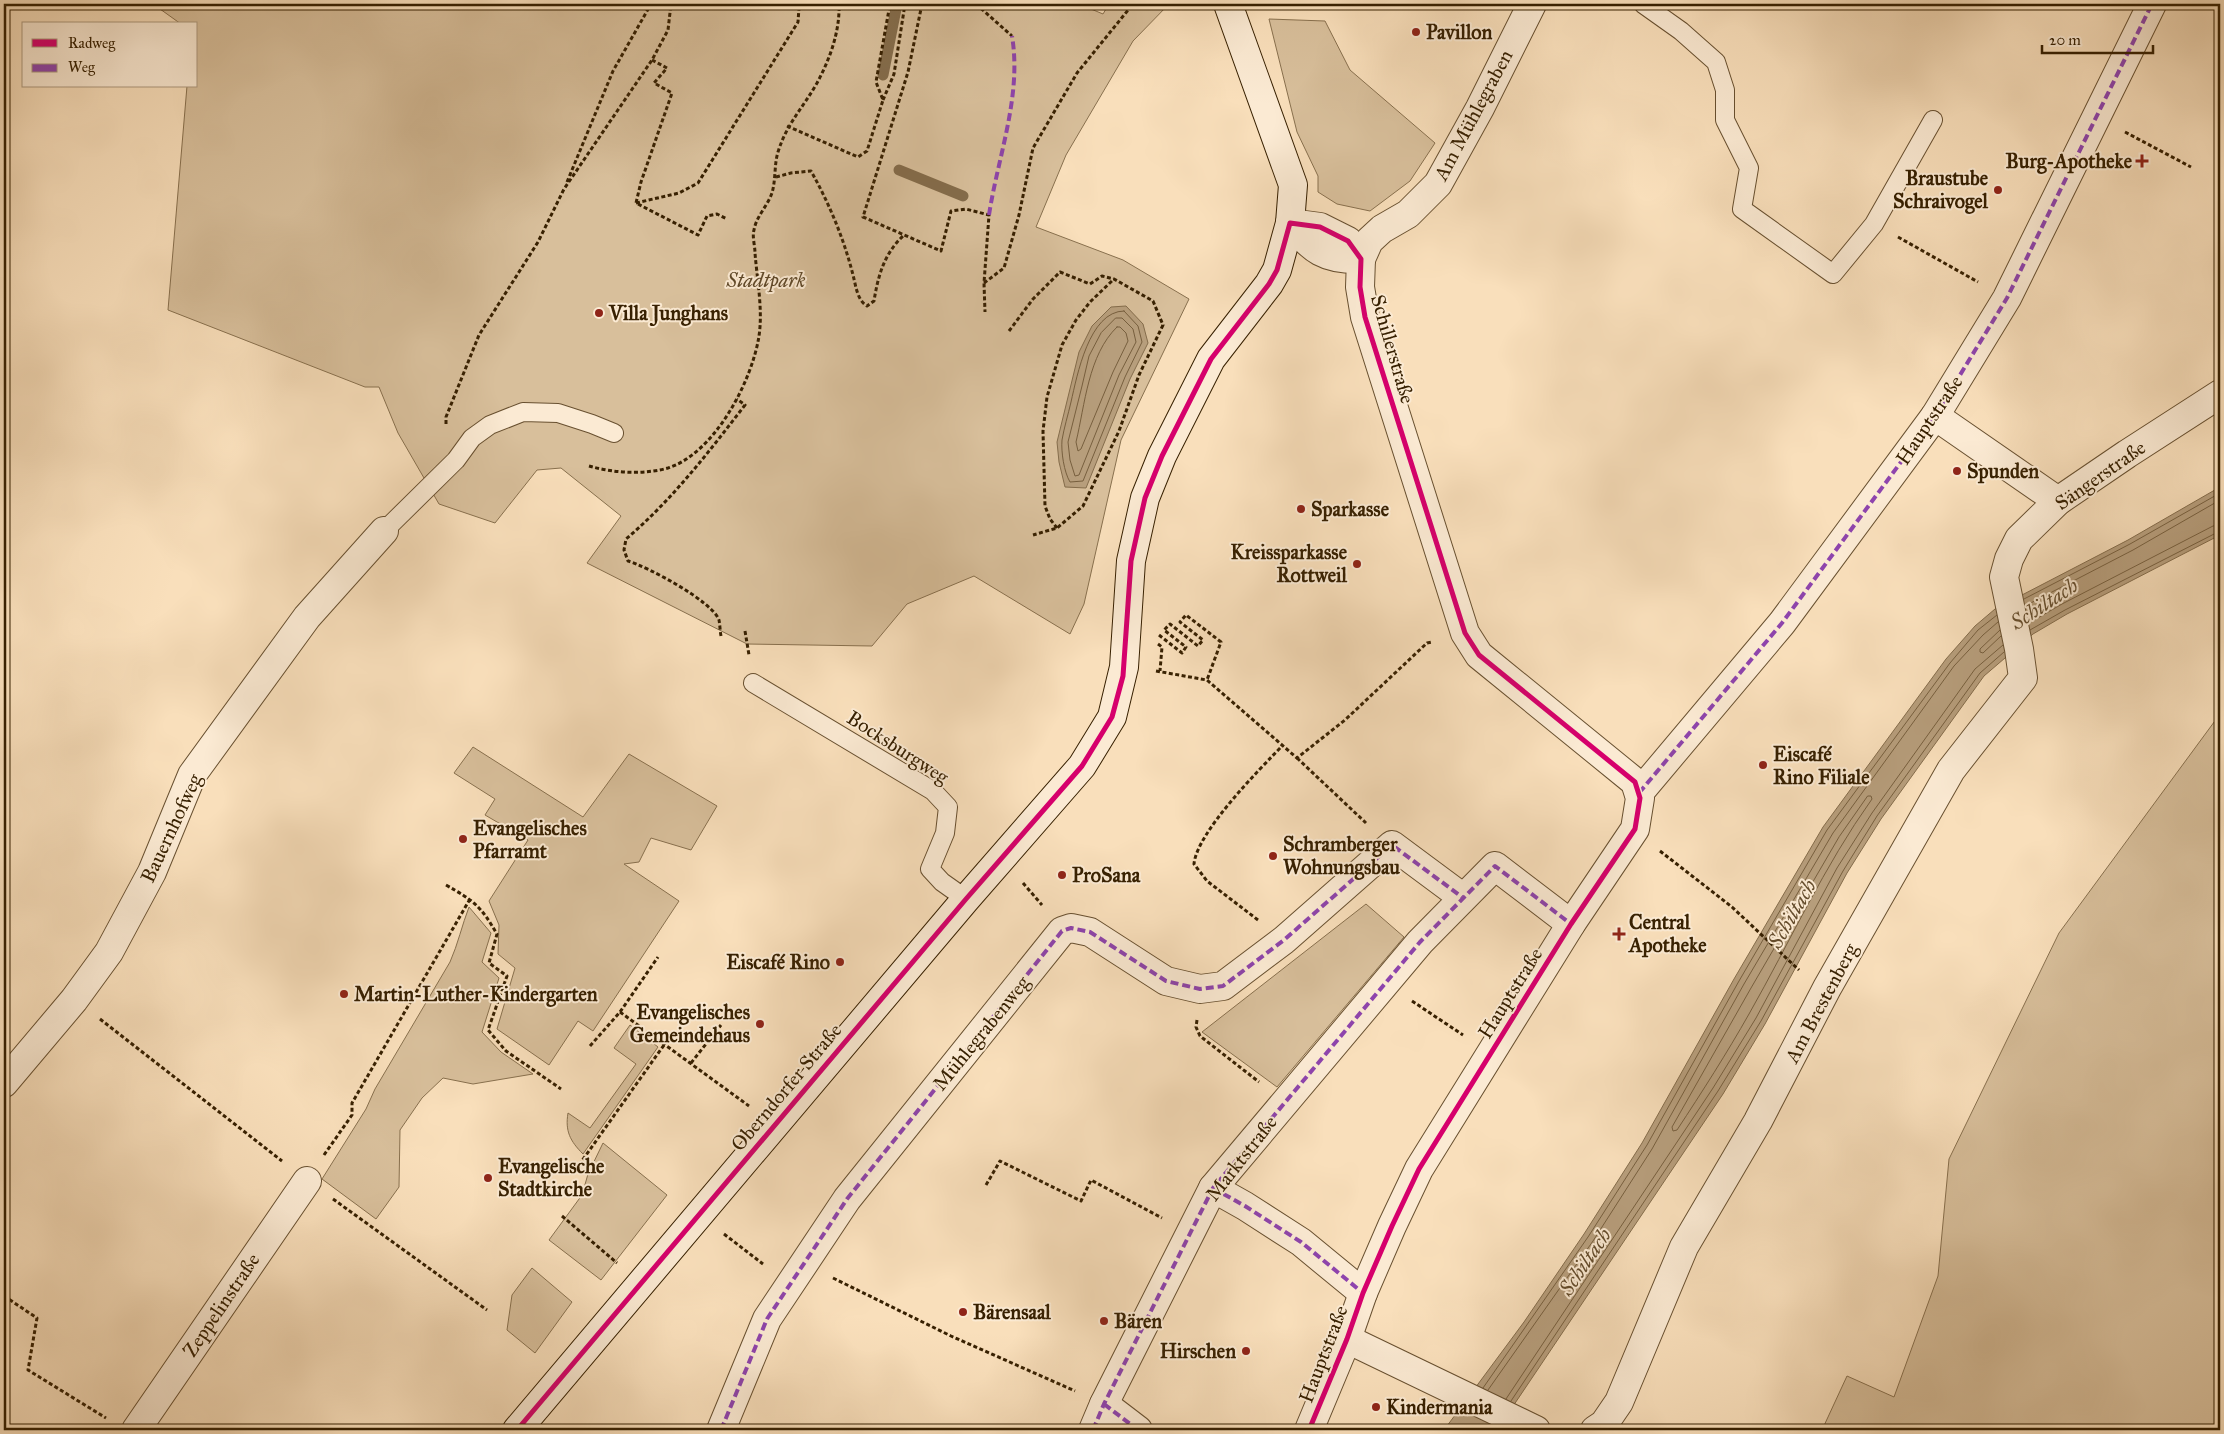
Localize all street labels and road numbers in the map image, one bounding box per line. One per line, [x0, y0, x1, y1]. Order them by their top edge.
street label: Am Mühlegraben [1428, 45, 1518, 186]
street label: Schillerstraße [1366, 292, 1420, 406]
street label: Hauptstraße [1890, 371, 1968, 469]
street label: Sängerstraße [2050, 435, 2150, 516]
street label: Bocksburgweg [842, 705, 954, 790]
street label: Bauernhofweg [135, 769, 208, 887]
street label: Am Brestenberg [1779, 939, 1864, 1068]
street label: Hauptstraße [1473, 943, 1547, 1043]
street label: Mühlegrabenweg [928, 970, 1036, 1096]
street label: Oberndorfer Straße [726, 1018, 846, 1156]
street label: Marktstraße [1200, 1111, 1282, 1205]
street label: Zeppelinstraße [178, 1249, 264, 1361]
street label: Hauptstraße [1293, 1302, 1353, 1406]

